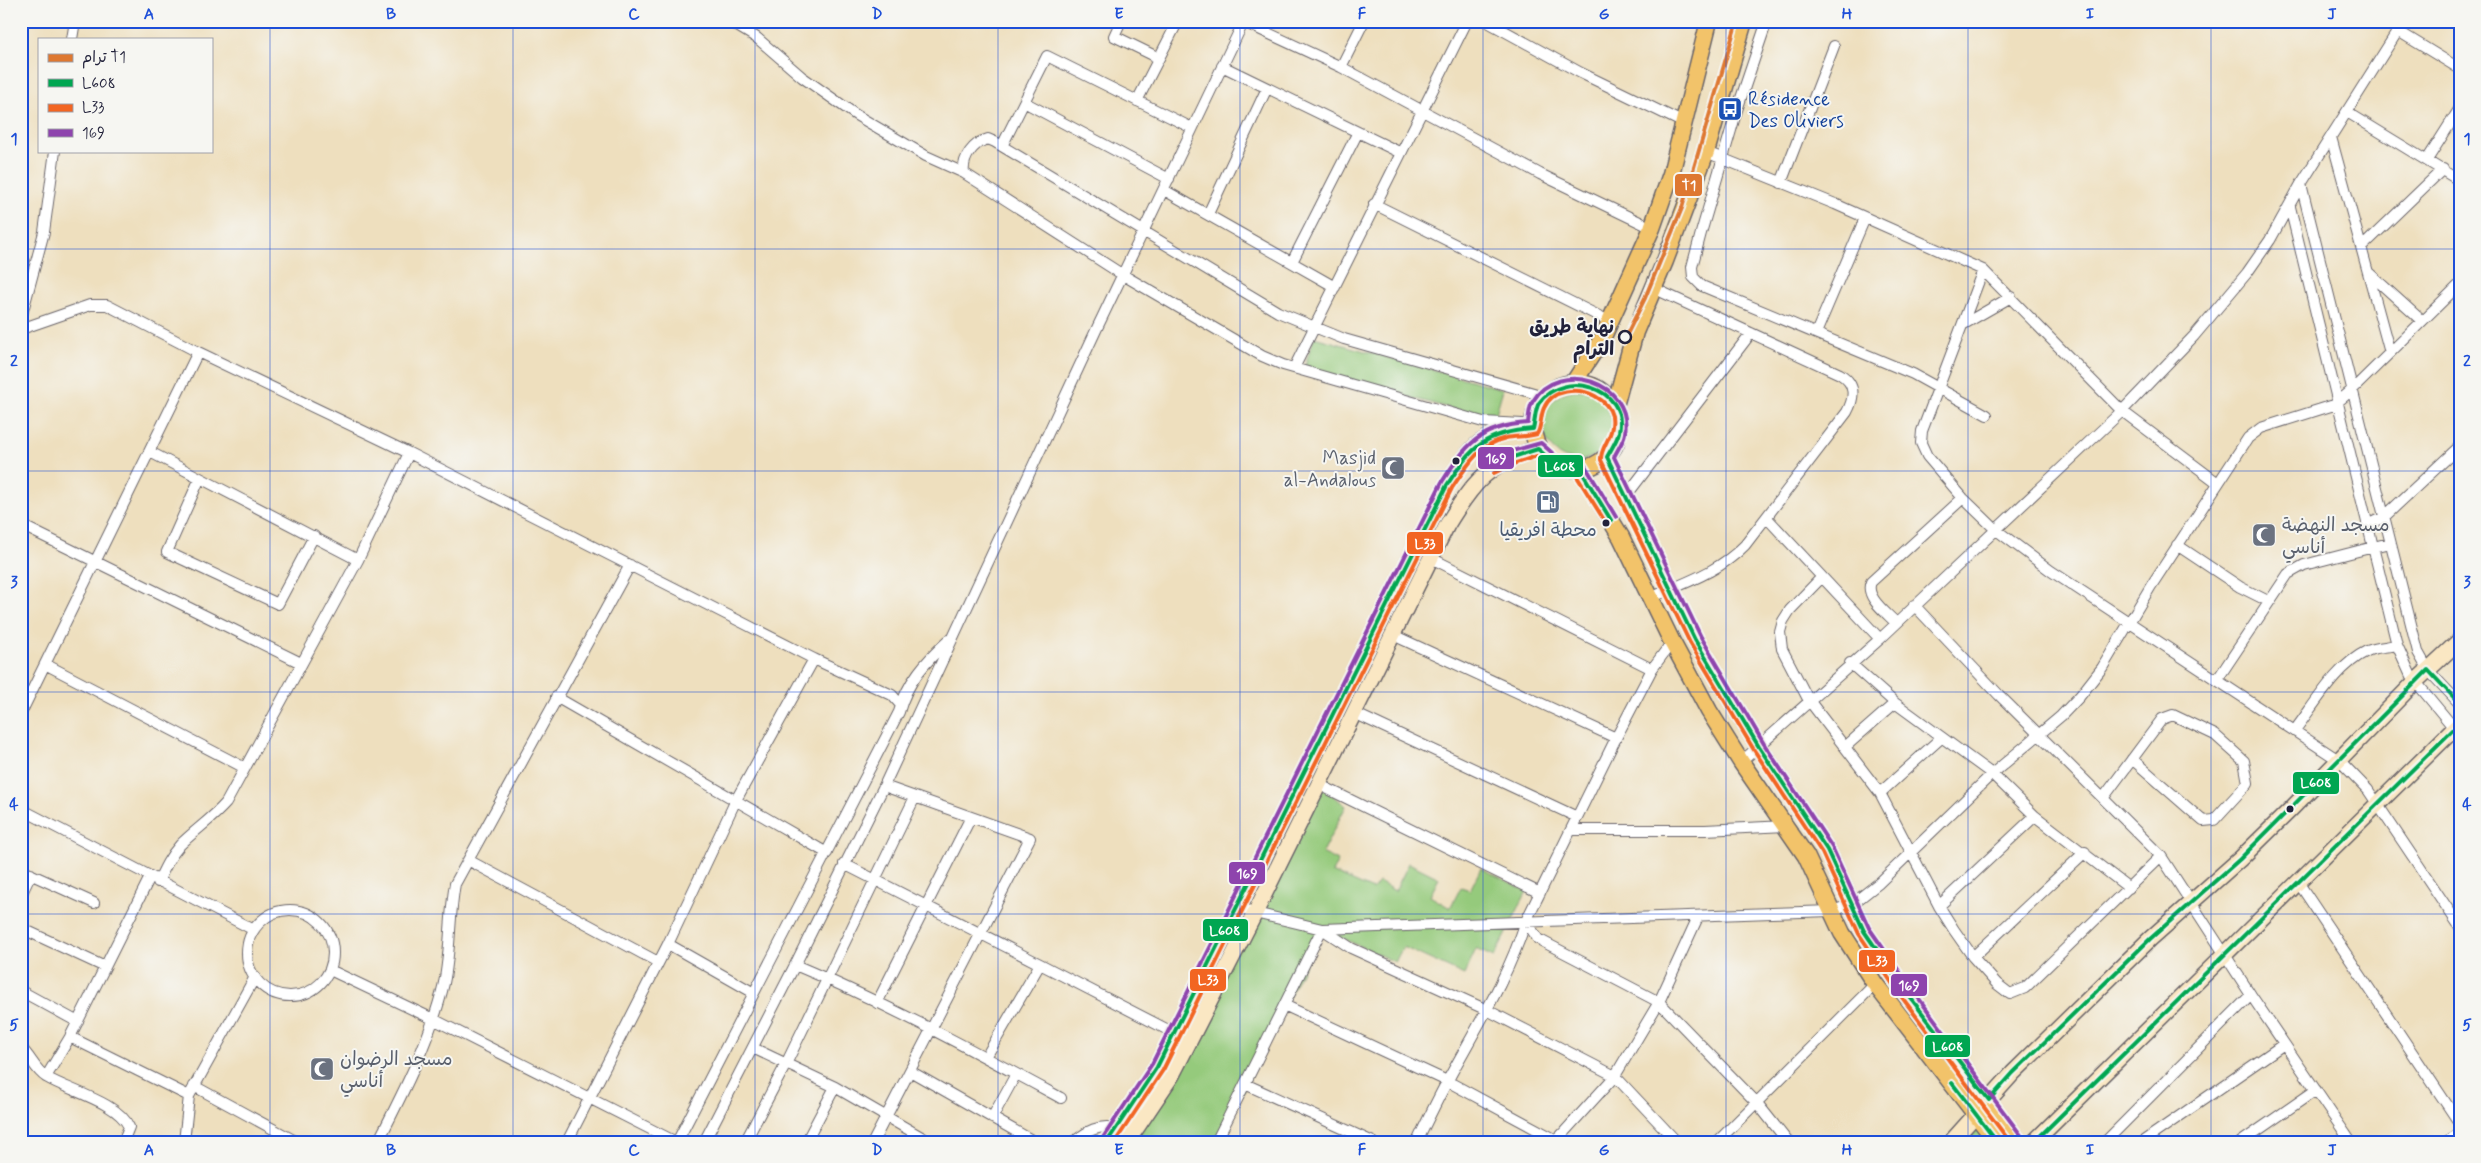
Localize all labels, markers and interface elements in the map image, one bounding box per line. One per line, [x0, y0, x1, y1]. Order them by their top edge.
text: A [144, 4, 154, 25]
text: B [386, 4, 396, 25]
text: C [628, 4, 640, 25]
text: D [871, 4, 883, 25]
text: E [1114, 4, 1124, 25]
text: F [1358, 4, 1367, 25]
text: G [1599, 4, 1610, 25]
text: H [1842, 4, 1853, 25]
text: I [2086, 4, 2095, 25]
text: J [2327, 4, 2337, 25]
legend [38, 38, 212, 152]
text: ترام T1 [82, 48, 126, 69]
text: L608 [82, 74, 116, 94]
place label: Résidence Des Oliviers [1748, 87, 1844, 134]
bus stop icon: Résidence Des Oliviers [1717, 96, 1743, 122]
text: L33 [82, 98, 104, 118]
text: 169 [82, 124, 105, 144]
text: 1 [10, 129, 18, 150]
text: 1 [2463, 129, 2471, 150]
line badge: T1 [1674, 173, 1703, 197]
text: T1 [1682, 177, 1696, 195]
place label: نهاية طريق الترام [1529, 315, 1614, 363]
marker: نهاية طريق الترام [1618, 330, 1632, 344]
text: 2 [10, 351, 18, 372]
text: 2 [2463, 351, 2471, 372]
place label: Masjid al-Andalous [1284, 446, 1377, 493]
line badge: 169 [1477, 446, 1515, 470]
text: 169 [1485, 450, 1507, 468]
line badge: L608 [1537, 454, 1584, 478]
mosque icon: Masjid al-Andalous [1380, 455, 1406, 481]
unlabelled marker [1451, 456, 1461, 466]
text: L608 [1544, 458, 1576, 476]
fuel station icon: محطة افريقيا [1535, 489, 1561, 515]
place label: مسجد النهضة أناسي [2282, 513, 2389, 563]
place label: محطة افريقيا [1499, 518, 1597, 543]
unlabelled marker [1601, 518, 1611, 528]
mosque icon: مسجد النهضة أناسي [2251, 522, 2277, 548]
line badge: L33 [1406, 531, 1444, 555]
text: L33 [1415, 535, 1436, 553]
text: 3 [10, 572, 18, 593]
text: 3 [2463, 572, 2471, 593]
line badge: L608 [2292, 771, 2340, 795]
text: L608 [2300, 774, 2332, 792]
text: 4 [9, 794, 19, 815]
text: 4 [2462, 794, 2472, 815]
unlabelled marker [2285, 804, 2295, 814]
line badge: 169 [1228, 861, 1266, 885]
text: 169 [1236, 865, 1258, 883]
line badge: L608 [1202, 918, 1249, 942]
text: L608 [1209, 922, 1241, 940]
line badge: L33 [1858, 949, 1896, 973]
text: L33 [1867, 952, 1888, 970]
line badge: L33 [1189, 968, 1227, 992]
text: L33 [1198, 971, 1219, 989]
line badge: 169 [1890, 973, 1928, 997]
text: 169 [1898, 977, 1920, 995]
text: 5 [9, 1015, 19, 1036]
text: 5 [2462, 1015, 2472, 1036]
line badge: L608 [1924, 1034, 1971, 1058]
text: L608 [1932, 1038, 1964, 1056]
place label: مسجد الرضوان أناسي [340, 1047, 453, 1097]
mosque icon: مسجد الرضوان أناسي [309, 1056, 335, 1082]
text: A [144, 1140, 154, 1161]
text: B [386, 1140, 396, 1161]
text: C [628, 1140, 640, 1161]
text: D [871, 1140, 883, 1161]
text: E [1114, 1140, 1124, 1161]
text: F [1358, 1140, 1367, 1161]
text: G [1599, 1140, 1610, 1161]
text: H [1842, 1140, 1853, 1161]
text: I [2086, 1140, 2095, 1161]
text: J [2327, 1140, 2337, 1161]

